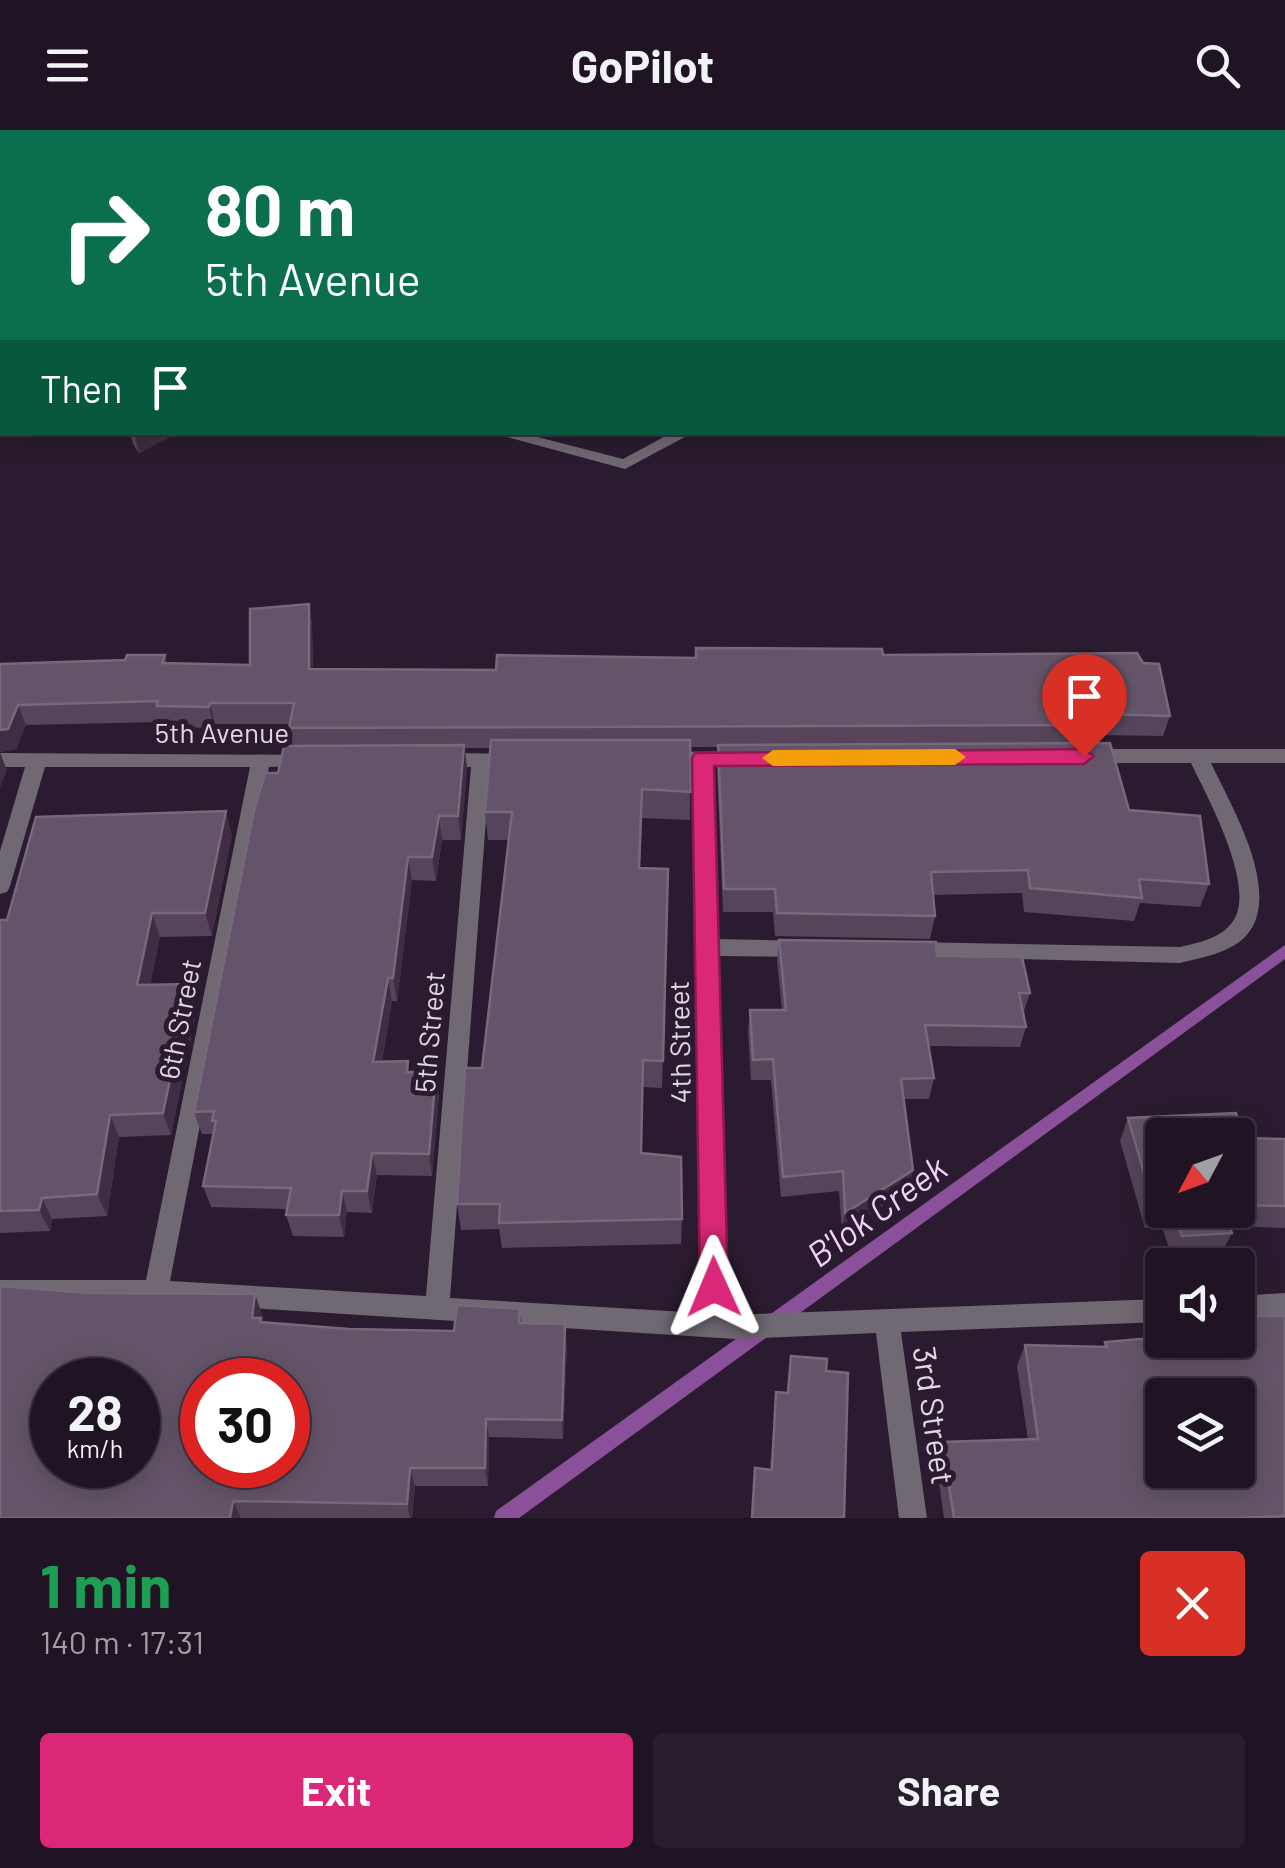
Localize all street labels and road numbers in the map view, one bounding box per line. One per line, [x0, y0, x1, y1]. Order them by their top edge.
street label: 5th Avenue [155, 715, 289, 749]
street label: 6th Street [151, 956, 207, 1082]
street label: 5th Street [407, 970, 451, 1094]
street label: 4th Street [661, 980, 697, 1104]
street label: 3rd Street [906, 1343, 964, 1487]

